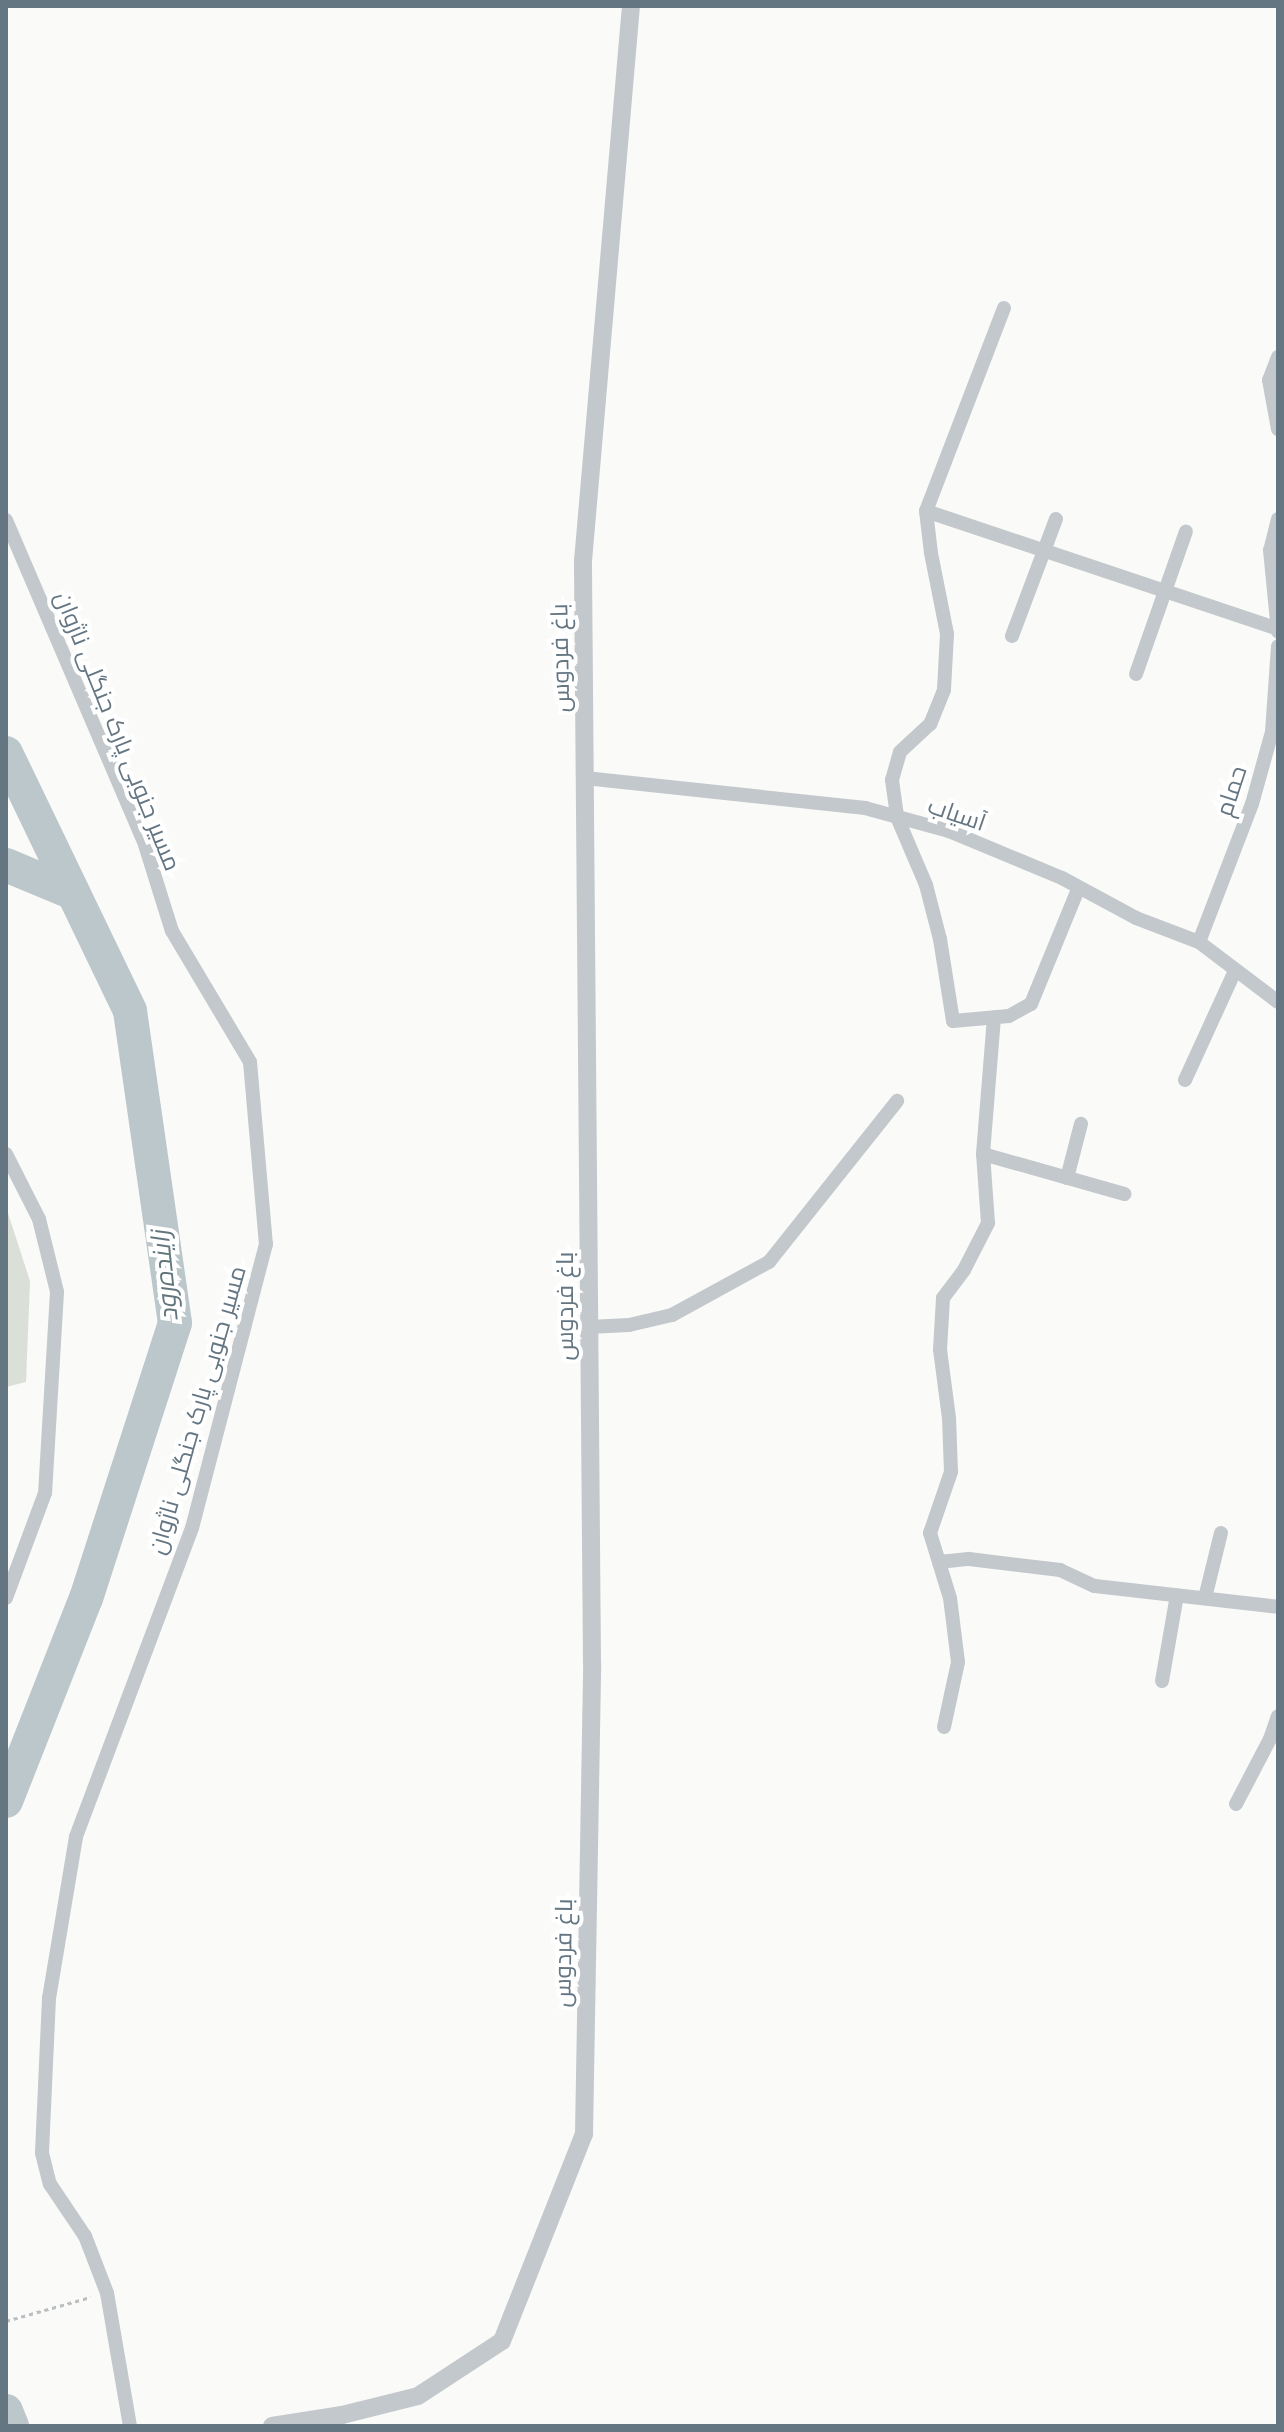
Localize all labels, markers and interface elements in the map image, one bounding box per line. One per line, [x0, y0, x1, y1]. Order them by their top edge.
street label: مسیر جنوبی پارک جنگلی ناژوان [49, 587, 187, 875]
street label: باغ فردوس [545, 603, 575, 713]
street label: حمام [1209, 762, 1253, 820]
street label: آسیاب [924, 791, 990, 837]
water label: زاینده‌رود [145, 1229, 185, 1323]
street label: باغ فردوس [551, 1252, 579, 1360]
street label: مسیر جنوبی پارک جنگلی ناژوان [142, 1262, 252, 1558]
street label: باغ فردوس [548, 1898, 578, 2008]

